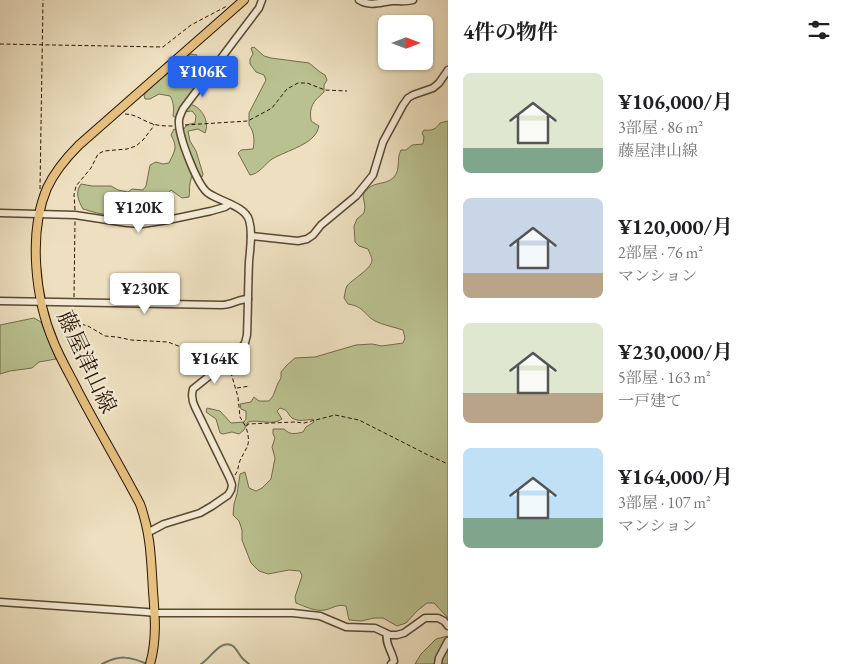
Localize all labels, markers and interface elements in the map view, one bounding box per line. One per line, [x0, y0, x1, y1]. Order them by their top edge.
north arrow [378, 15, 432, 70]
map controls [378, 15, 433, 70]
icon: filters [805, 16, 833, 44]
text: 4件の物件 [463, 18, 558, 45]
pin: ¥106K [168, 56, 238, 98]
text: ¥106K [179, 61, 227, 82]
text: ¥106,000/月 [618, 88, 733, 115]
icon: home [503, 93, 563, 153]
text: 3部屋 · 86 m² [618, 117, 703, 138]
text: 藤屋津山線 [618, 140, 698, 161]
pin: ¥120K [104, 192, 174, 234]
text: ¥120K [115, 197, 163, 218]
text: ¥120,000/月 [618, 213, 733, 240]
icon: home [503, 218, 563, 278]
text: 2部屋 · 76 m² [618, 242, 703, 263]
text: マンション [618, 265, 697, 286]
pin: ¥230K [110, 272, 180, 315]
text: ¥230K [121, 278, 169, 299]
street label: 藤屋津山線 [51, 306, 123, 418]
text: ¥230,000/月 [618, 338, 733, 365]
pin: ¥164K [180, 342, 250, 385]
icon: home [503, 343, 563, 403]
text: ¥164K [191, 348, 239, 369]
text: 5部屋 · 163 m² [618, 367, 711, 388]
text: 一戸建て [618, 390, 682, 411]
text: ¥164,000/月 [618, 463, 733, 490]
icon: home [503, 468, 563, 528]
text: 3部屋 · 107 m² [618, 492, 711, 513]
text: マンション [618, 515, 697, 536]

